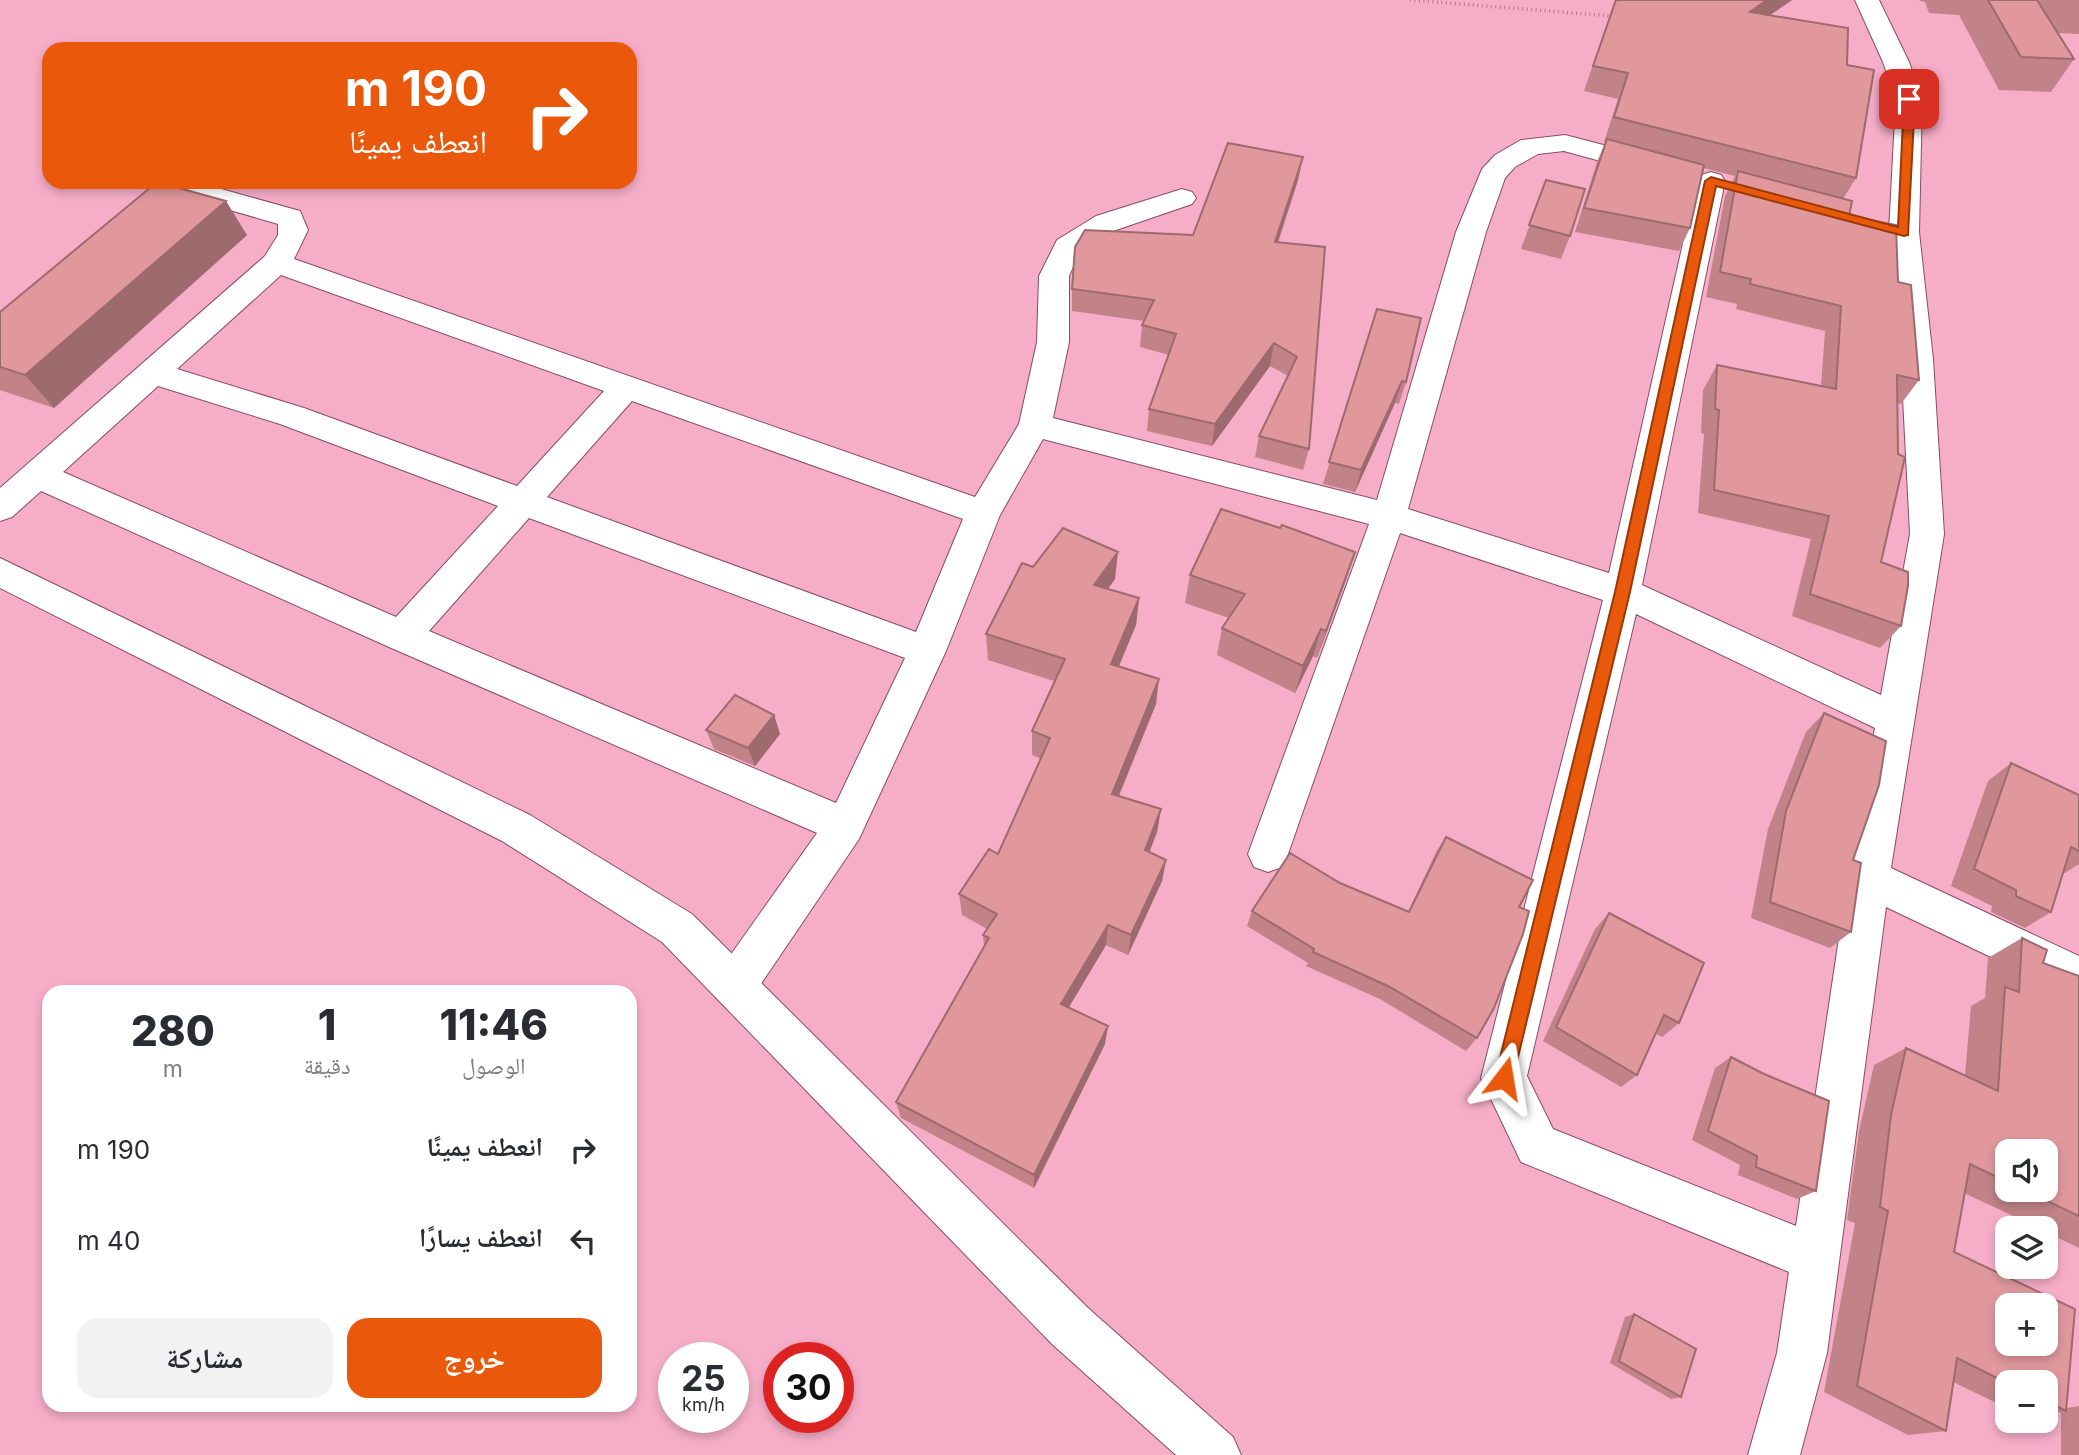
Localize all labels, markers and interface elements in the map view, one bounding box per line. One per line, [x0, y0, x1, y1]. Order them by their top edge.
text: 190 m [345, 59, 487, 118]
pin [1879, 69, 1939, 129]
icon: right [511, 70, 602, 161]
icon: arrive [1890, 80, 1928, 118]
text: انعطف يمينًا [349, 122, 487, 161]
text: 1 [318, 999, 336, 1050]
text: 11:46 [439, 999, 548, 1050]
text: 280 [131, 1005, 215, 1056]
position arrow [1467, 1041, 1541, 1115]
text: دقيقة [304, 1052, 350, 1080]
text: الوصول [462, 1052, 526, 1080]
text: m [163, 1055, 183, 1083]
text: انعطف يمينًا [427, 1131, 543, 1162]
icon: right [564, 1131, 602, 1169]
text: 190 m [77, 1134, 150, 1165]
map controls [1995, 1139, 2058, 1433]
button: sound [1995, 1139, 2058, 1202]
button: layers [1995, 1216, 2058, 1279]
text: انعطف يسارًا [419, 1222, 543, 1253]
icon: left [564, 1222, 602, 1260]
text: 40 m [77, 1225, 140, 1256]
button: + [1995, 1293, 2058, 1356]
button: مشاركة [77, 1318, 333, 1398]
button: خروج [347, 1318, 602, 1398]
speed limit sign: 30 [763, 1342, 854, 1433]
text: 25 [681, 1357, 726, 1399]
button: − [1995, 1370, 2058, 1433]
text: km/h [682, 1394, 725, 1415]

